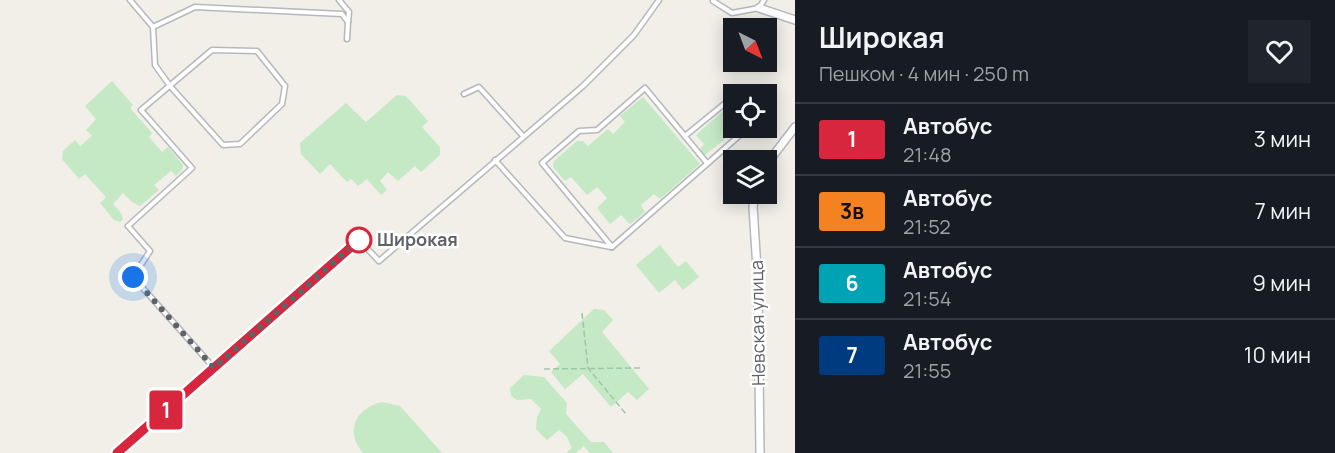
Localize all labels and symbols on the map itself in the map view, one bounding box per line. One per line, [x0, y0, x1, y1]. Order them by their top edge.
north arrow [723, 18, 777, 72]
marker: Широкая [346, 227, 372, 253]
place label: Широкая [377, 227, 458, 251]
street label: Невская улица [744, 260, 770, 386]
your location [118, 262, 148, 292]
line badge: 1 [146, 390, 186, 430]

